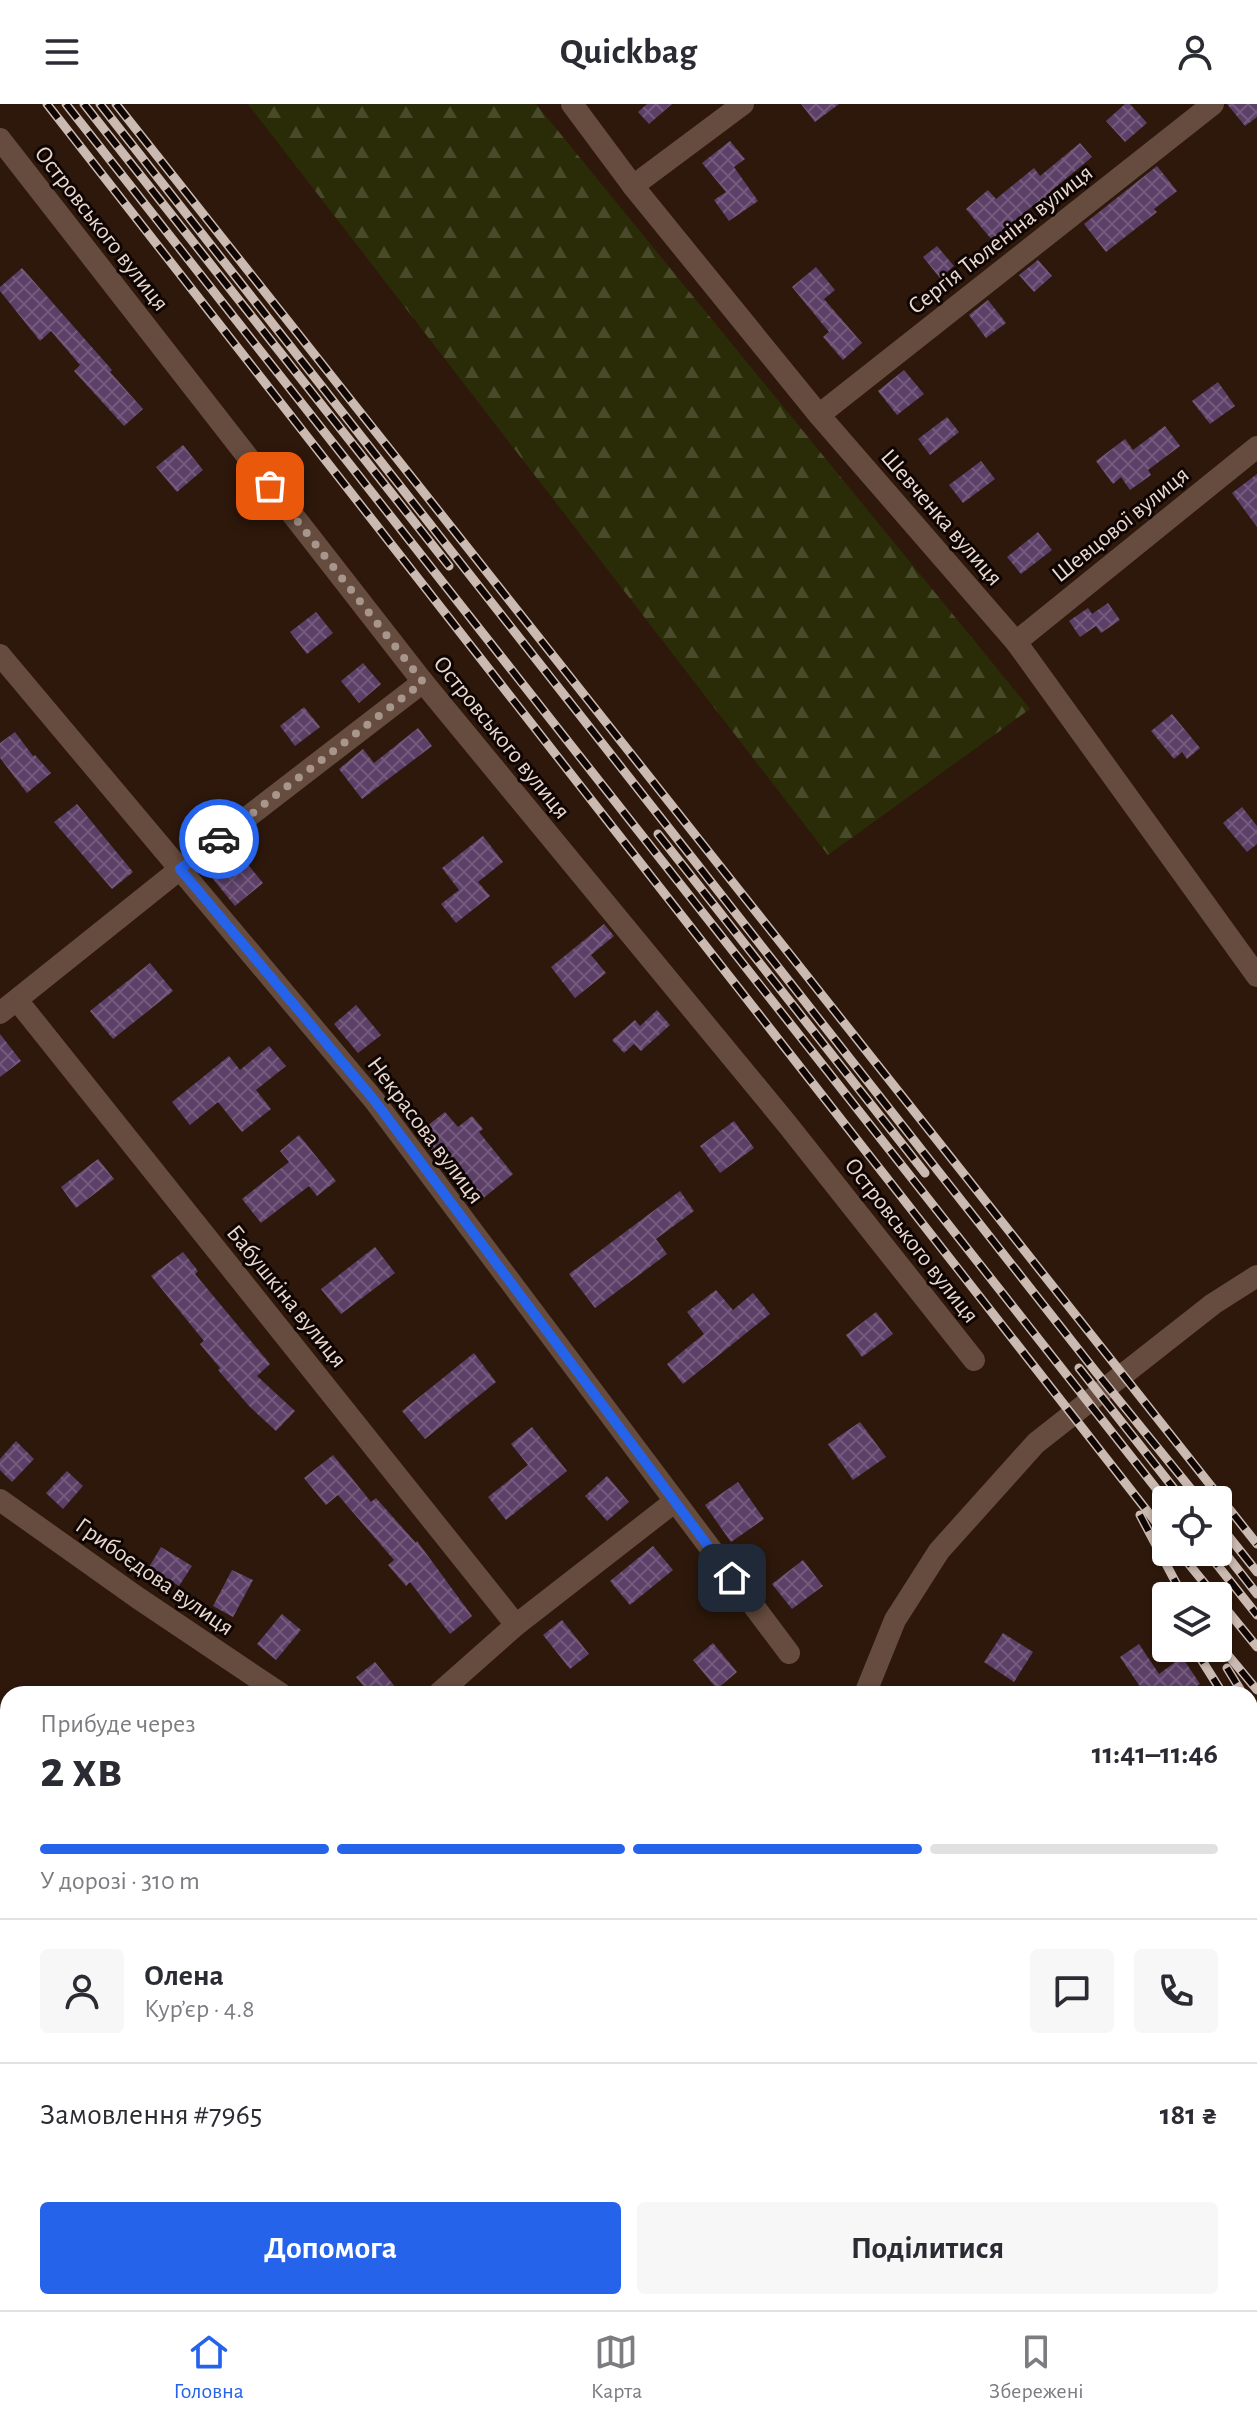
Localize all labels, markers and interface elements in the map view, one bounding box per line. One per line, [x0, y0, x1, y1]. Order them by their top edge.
icon: menu [40, 30, 84, 74]
icon: person [1173, 30, 1217, 74]
text: Quickbag [560, 34, 697, 70]
street label: Островського вулиця [29, 142, 173, 316]
street label: Сергія Тюленіна вулиця [904, 160, 1097, 319]
street label: Шевченка вулиця [876, 445, 1007, 591]
pin [236, 452, 304, 520]
street label: Шевцової вулиця [1048, 462, 1194, 587]
icon: bag [248, 464, 292, 508]
street label: Островського вулиця [428, 651, 574, 824]
courier [179, 799, 259, 879]
icon: car [197, 817, 241, 861]
street label: Некрасова вулиця [362, 1053, 488, 1209]
street label: Островського вулиця [839, 1154, 983, 1328]
street label: Бабушкіна вулиця [222, 1221, 351, 1372]
map controls [1152, 1486, 1232, 1662]
button: locate [1152, 1486, 1232, 1566]
street label: Грибоєдова вулиця [71, 1513, 238, 1640]
pin [698, 1544, 766, 1612]
icon: home [710, 1556, 754, 1600]
button: layers [1152, 1582, 1232, 1662]
text: Прибуде через [40, 1711, 196, 1737]
text: 11:41–11:46 [1092, 1739, 1218, 1769]
text: 2 хв [40, 1744, 122, 1796]
text: У дорозі · 310 m [40, 1868, 200, 1894]
button: person [40, 1949, 124, 2033]
button: chat [1030, 1949, 1114, 2033]
button: phone [1134, 1949, 1218, 2033]
text: Олена [144, 1961, 224, 1991]
text: Кур’єр · 4.8 [144, 1996, 254, 2022]
text: Замовлення #7965 [40, 2100, 262, 2130]
text: 181 ₴ [1160, 2100, 1218, 2130]
button: Допомога [40, 2202, 621, 2294]
button: Поділитися [637, 2202, 1218, 2294]
tab: Головна [173, 2330, 244, 2404]
tab: Карта [591, 2330, 642, 2404]
tab: Збережені [989, 2330, 1084, 2404]

